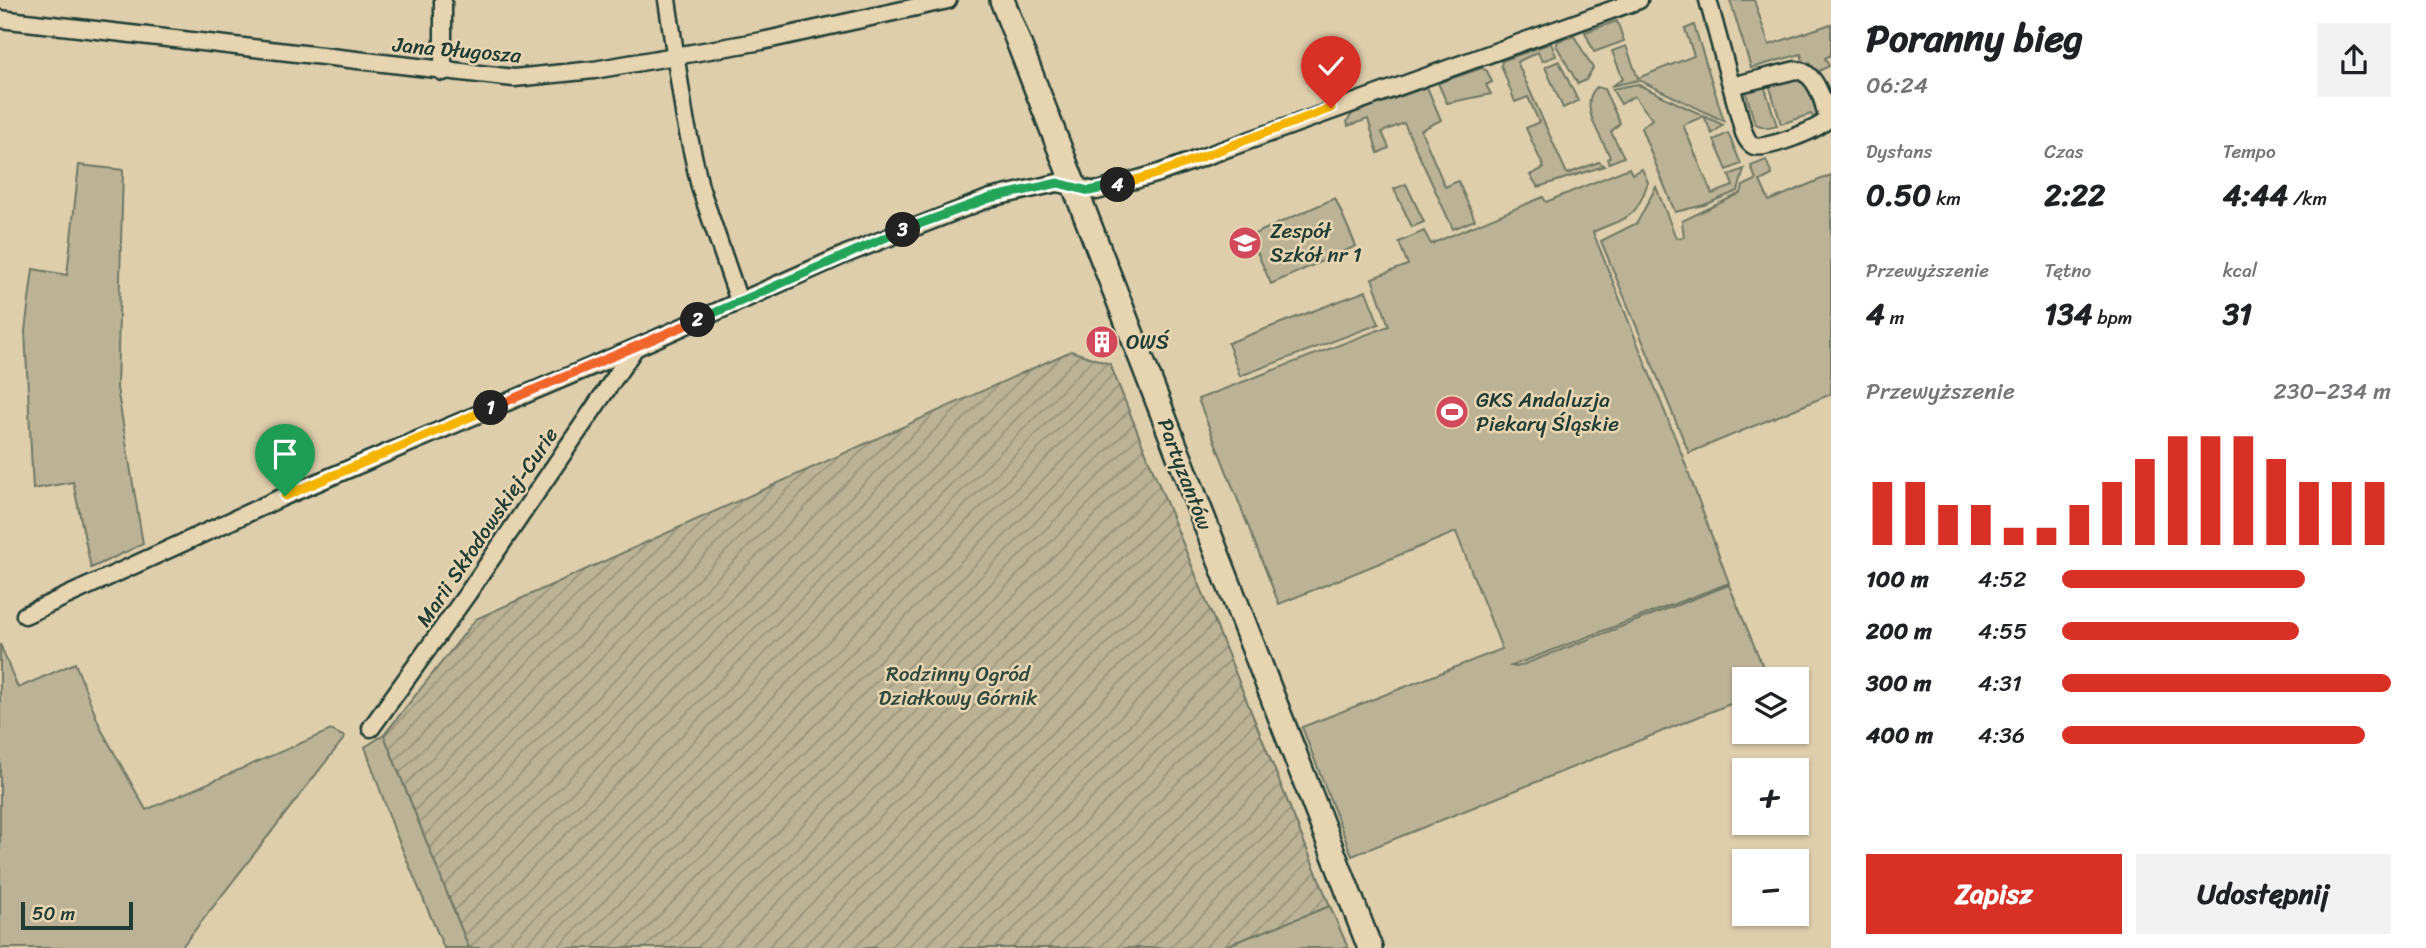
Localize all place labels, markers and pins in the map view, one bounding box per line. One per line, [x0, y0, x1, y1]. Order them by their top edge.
pin [1301, 36, 1361, 108]
pin: 4 [1100, 168, 1136, 202]
pin: 3 [886, 212, 920, 247]
place label: Zespół Szkół nr 1 [1270, 212, 1362, 274]
school or university icon: Zespół Szkół nr 1 [1226, 224, 1264, 262]
pin: 2 [680, 302, 716, 338]
building icon: OWŚ [1083, 323, 1121, 361]
place label: OWŚ [1126, 323, 1170, 361]
place label: GKS Andaluzja Piekary Śląskie [1476, 381, 1619, 443]
pin: 1 [474, 390, 508, 426]
sports icon: GKS Andaluzja Piekary Śląskie [1433, 393, 1471, 431]
pin [255, 424, 315, 496]

